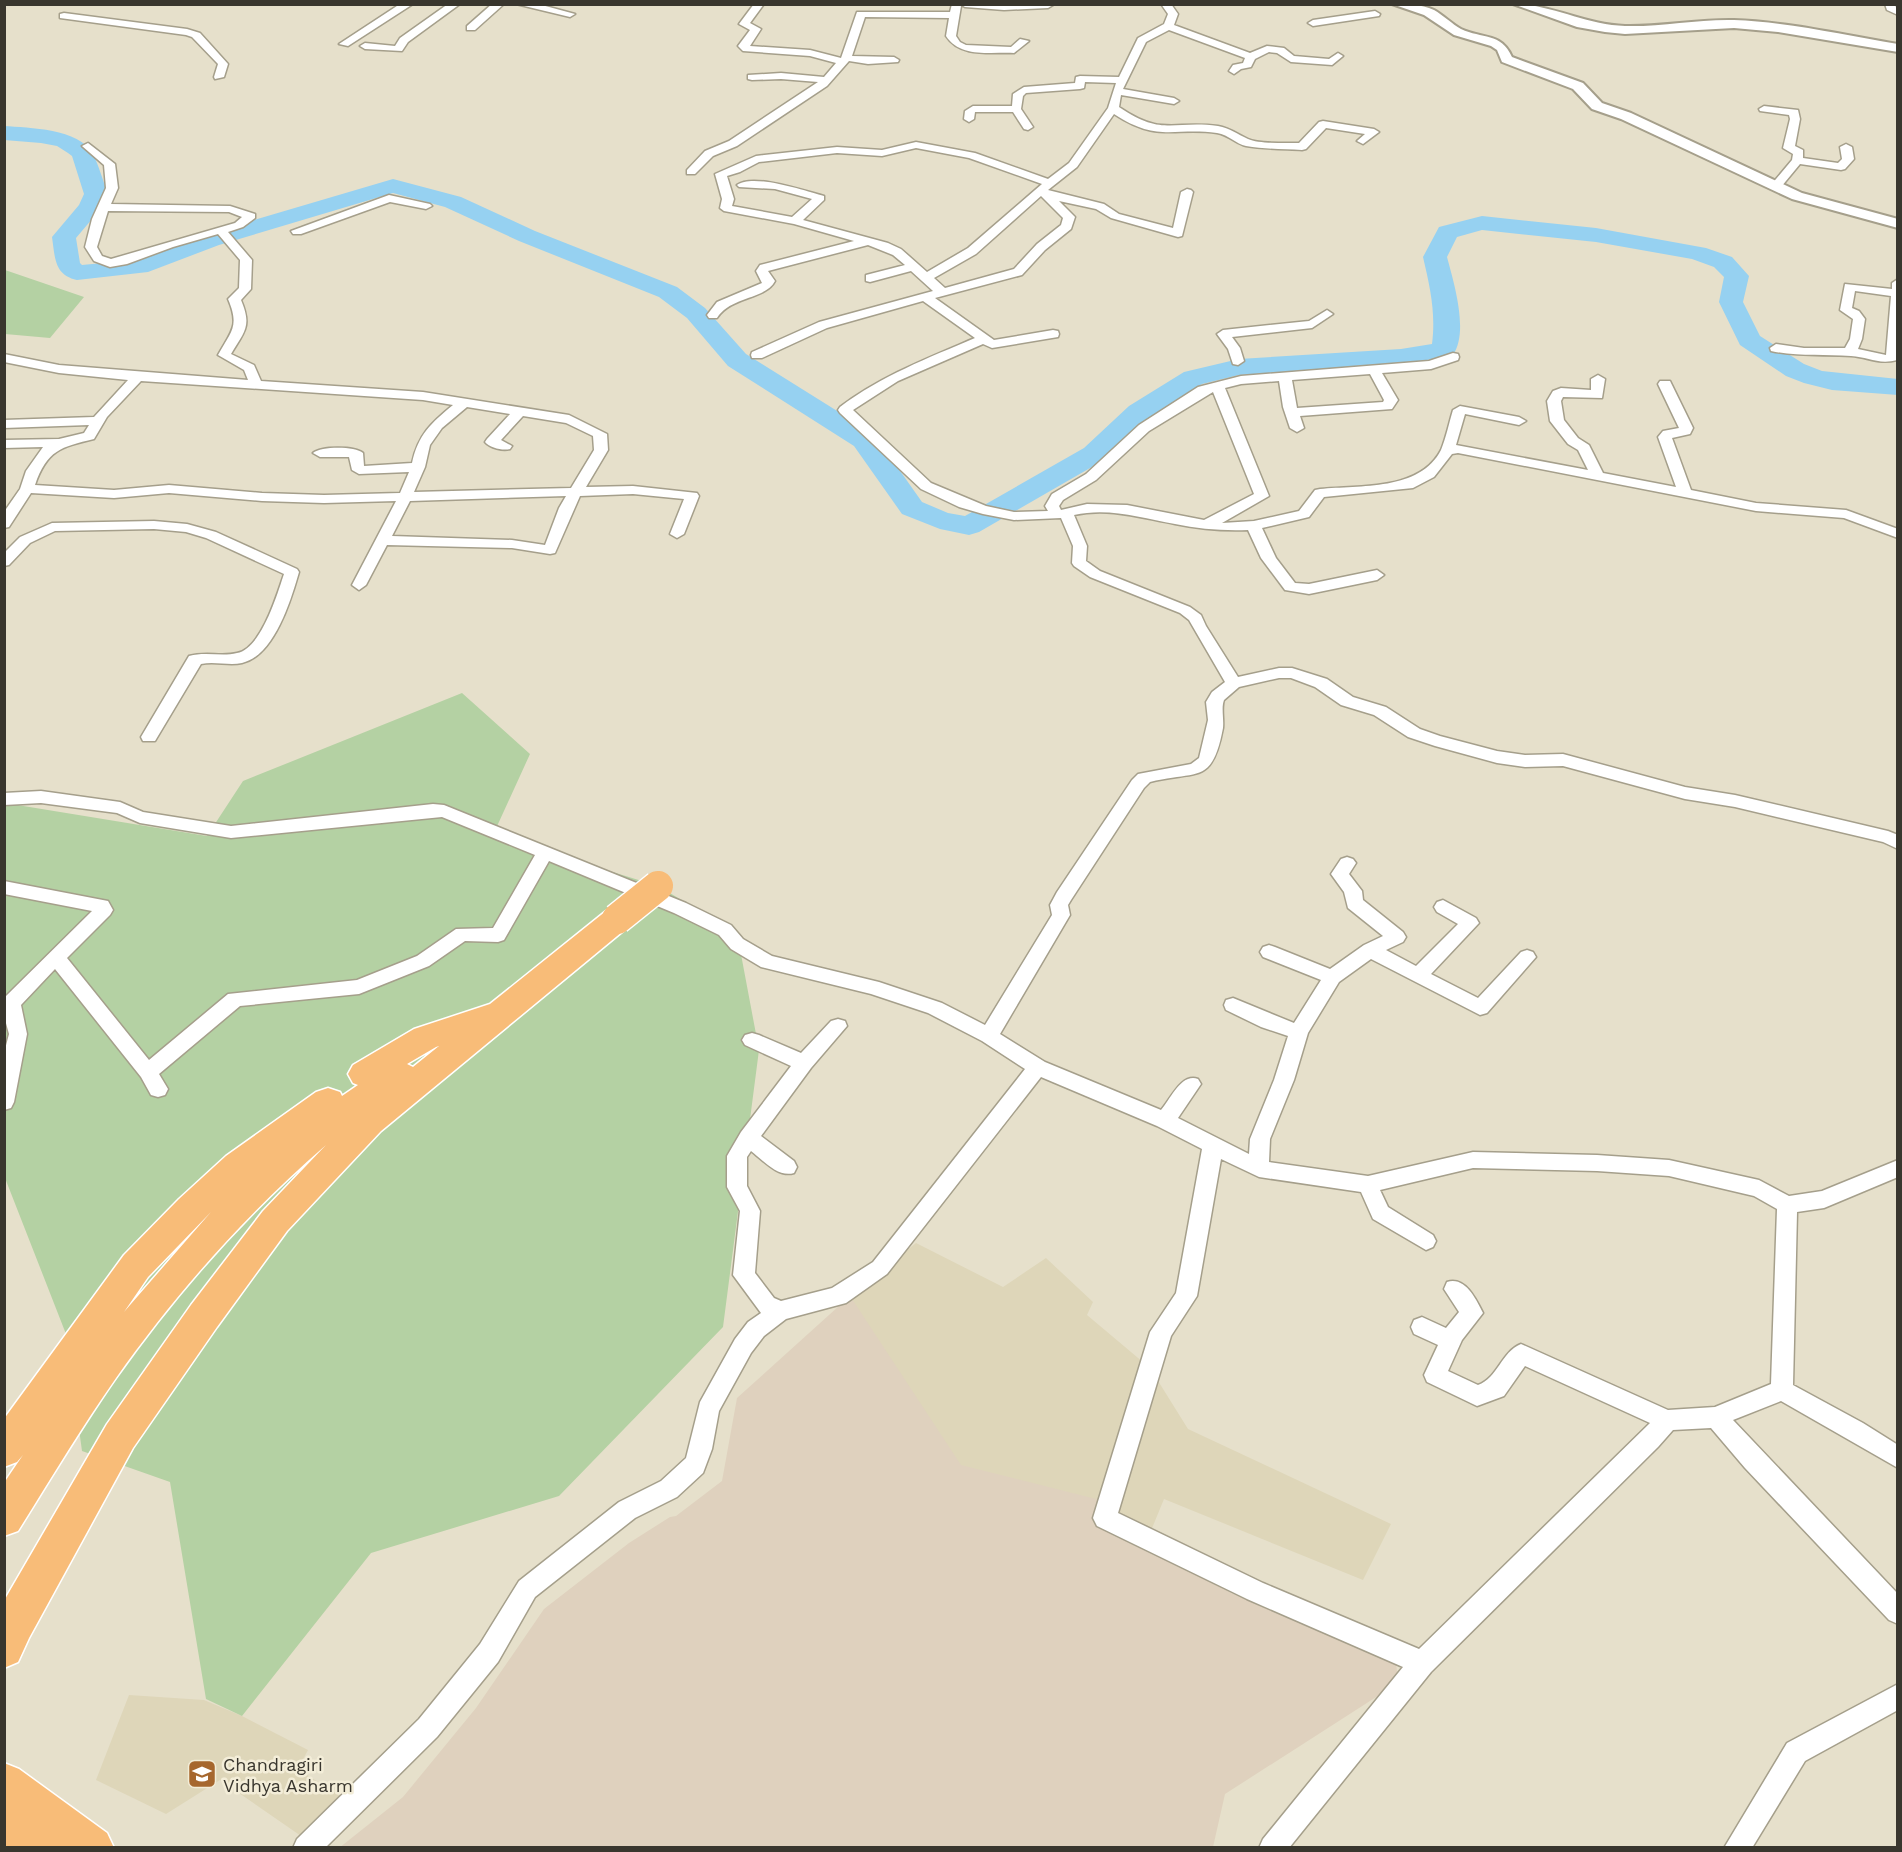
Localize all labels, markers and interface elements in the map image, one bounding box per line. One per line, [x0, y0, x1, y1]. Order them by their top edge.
place label: Chandragiri Vidhya Asharm [223, 1754, 353, 1796]
school or university icon: Chandragiri Vidhya Asharm [186, 1758, 218, 1790]

